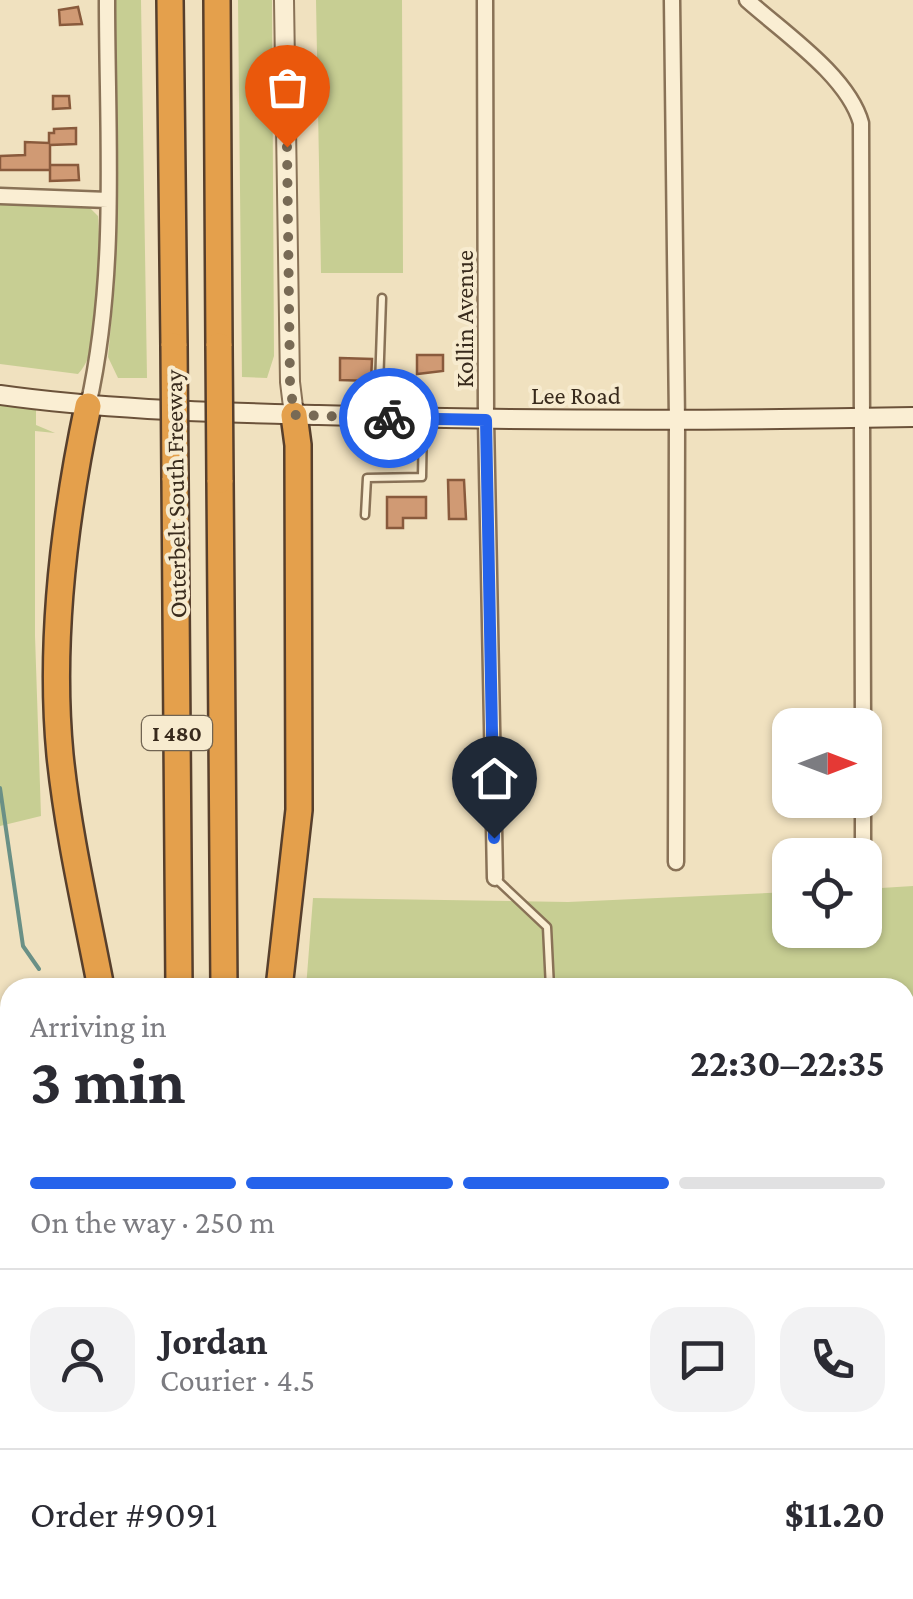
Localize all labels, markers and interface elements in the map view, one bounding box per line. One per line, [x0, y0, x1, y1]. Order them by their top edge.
pin [245, 45, 330, 148]
icon: bag [260, 60, 315, 115]
street label: Kollin Avenue [451, 250, 478, 388]
courier [339, 368, 439, 468]
street label: Outerbelt South Freeway [160, 369, 192, 619]
street label: Lee Road [531, 382, 621, 409]
icon: bike [362, 391, 417, 446]
north arrow [772, 708, 882, 818]
map controls [772, 708, 882, 948]
road number: I 480 [142, 716, 212, 750]
pin [452, 736, 537, 839]
icon: home [467, 751, 522, 806]
button: locate [772, 838, 882, 948]
text: Arriving in [30, 1008, 167, 1044]
text: 22:30–22:35 [690, 1042, 885, 1084]
text: 3 min [30, 1045, 185, 1117]
text: On the way · 250 m [30, 1204, 275, 1240]
button: person [30, 1307, 135, 1412]
button: chat [650, 1307, 755, 1412]
button: phone [780, 1307, 885, 1412]
text: Jordan [160, 1320, 268, 1362]
text: Courier · 4.5 [160, 1362, 315, 1398]
text: Order #9091 [30, 1493, 218, 1535]
text: $11.20 [785, 1493, 885, 1535]

